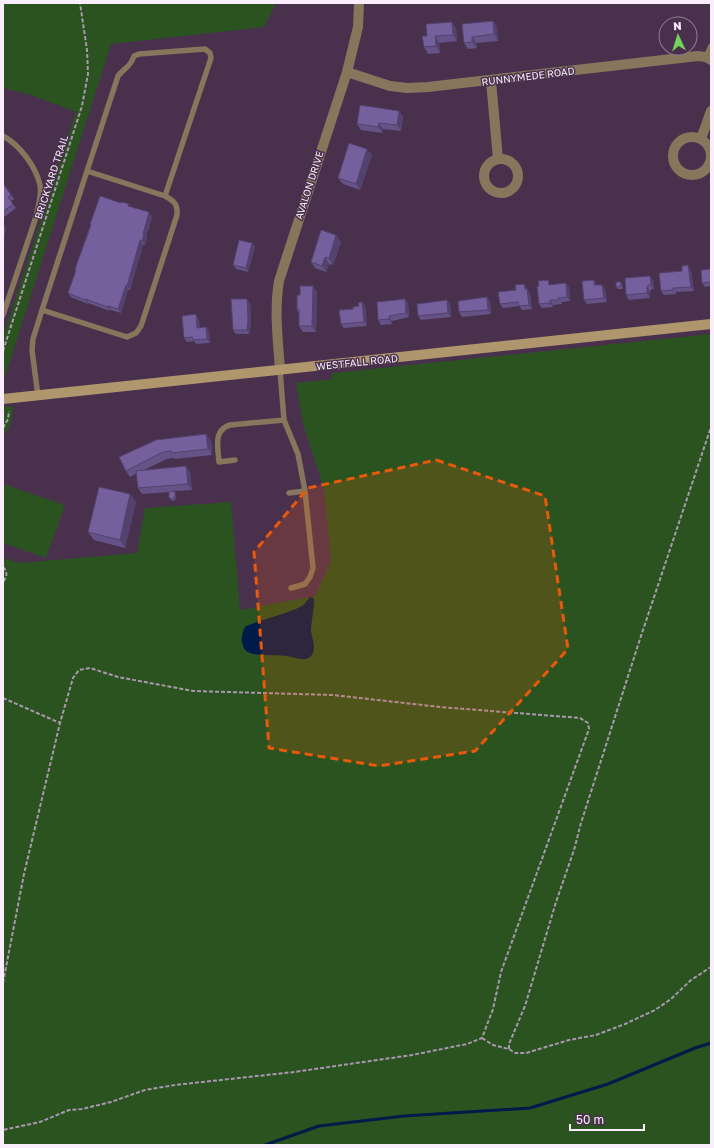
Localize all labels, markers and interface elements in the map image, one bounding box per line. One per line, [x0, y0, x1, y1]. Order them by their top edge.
north arrow [658, 16, 698, 56]
text: N [673, 19, 682, 32]
street label: RUNNYMEDE ROAD [481, 64, 575, 88]
street label: BRICKYARD TRAIL [32, 133, 70, 220]
street label: AVALON DRIVE [292, 149, 326, 221]
street label: WESTFALL ROAD [316, 352, 398, 372]
scale bar [570, 1106, 644, 1132]
text: 50 m [576, 1112, 604, 1127]

